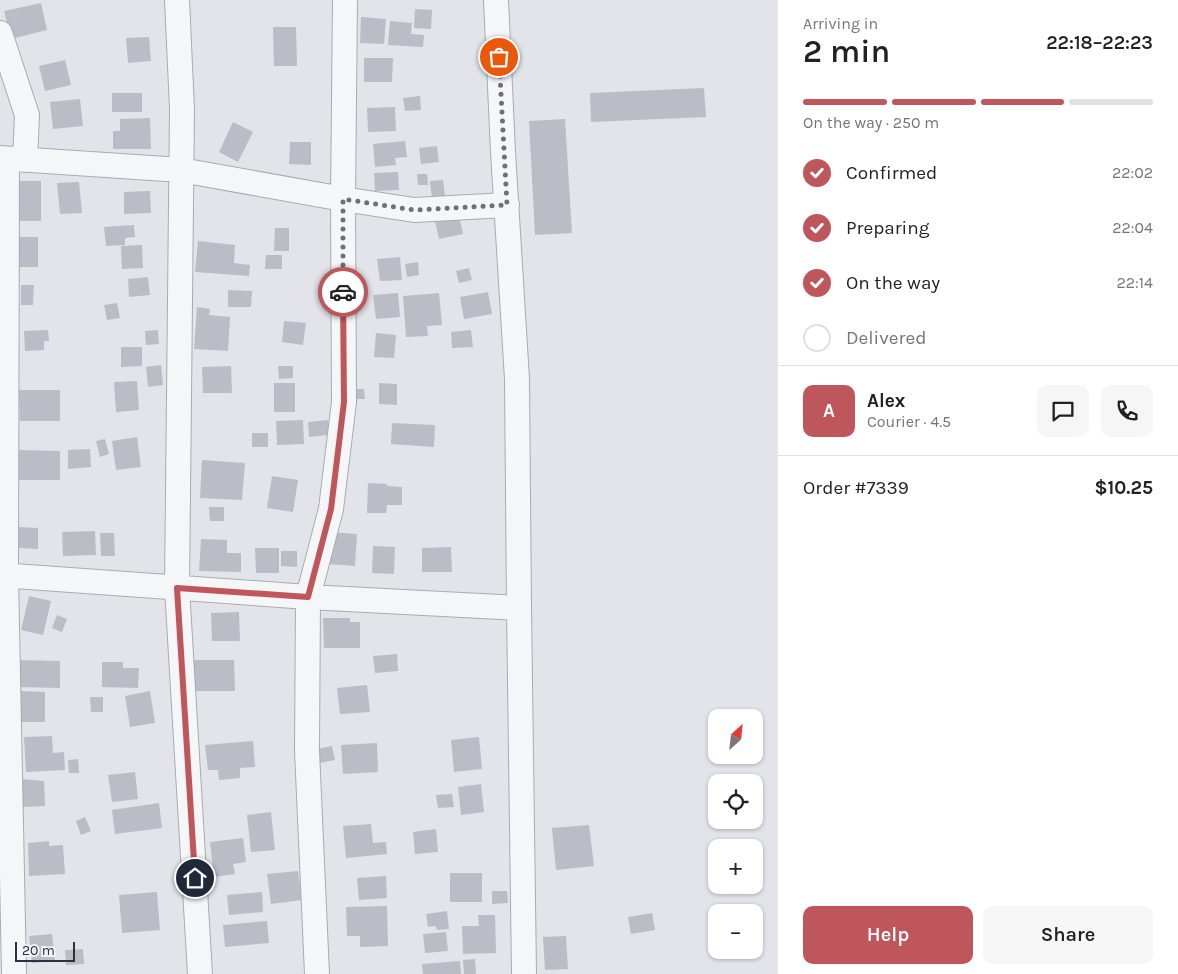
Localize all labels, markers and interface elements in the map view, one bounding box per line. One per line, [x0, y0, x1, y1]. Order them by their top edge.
text: Arriving in [803, 14, 878, 33]
text: 22:18–22:23 [1046, 32, 1153, 54]
text: 2 min [803, 33, 890, 70]
pin [478, 36, 520, 78]
icon: bag [485, 43, 513, 71]
text: On the way · 250 m [803, 113, 939, 132]
icon: check [803, 159, 831, 187]
text: Confirmed [846, 162, 937, 184]
text: 22:02 [1112, 163, 1153, 182]
icon: check [803, 214, 831, 242]
text: Preparing [846, 217, 929, 239]
text: 22:04 [1112, 218, 1153, 237]
courier [318, 267, 368, 317]
icon: check [803, 269, 831, 297]
text: On the way [846, 272, 940, 294]
text: 22:14 [1117, 273, 1153, 292]
icon: car [329, 278, 357, 306]
text: Delivered [846, 327, 926, 349]
button: chat [1037, 385, 1089, 437]
button: phone [1101, 385, 1153, 437]
text: Alex [867, 390, 905, 412]
text: A [823, 400, 835, 422]
text: Courier · 4.5 [867, 412, 951, 431]
text: Order #7339 [803, 477, 909, 499]
text: $10.25 [1094, 477, 1153, 499]
north arrow [708, 709, 762, 764]
map controls [708, 709, 763, 959]
button: locate [708, 774, 763, 829]
button: + [708, 839, 763, 894]
pin [174, 857, 216, 899]
icon: home [181, 864, 209, 892]
button: − [708, 904, 763, 959]
button: Help [803, 906, 973, 964]
button: Share [983, 906, 1153, 964]
scale bar [15, 939, 75, 962]
text: 20 m [22, 942, 55, 959]

